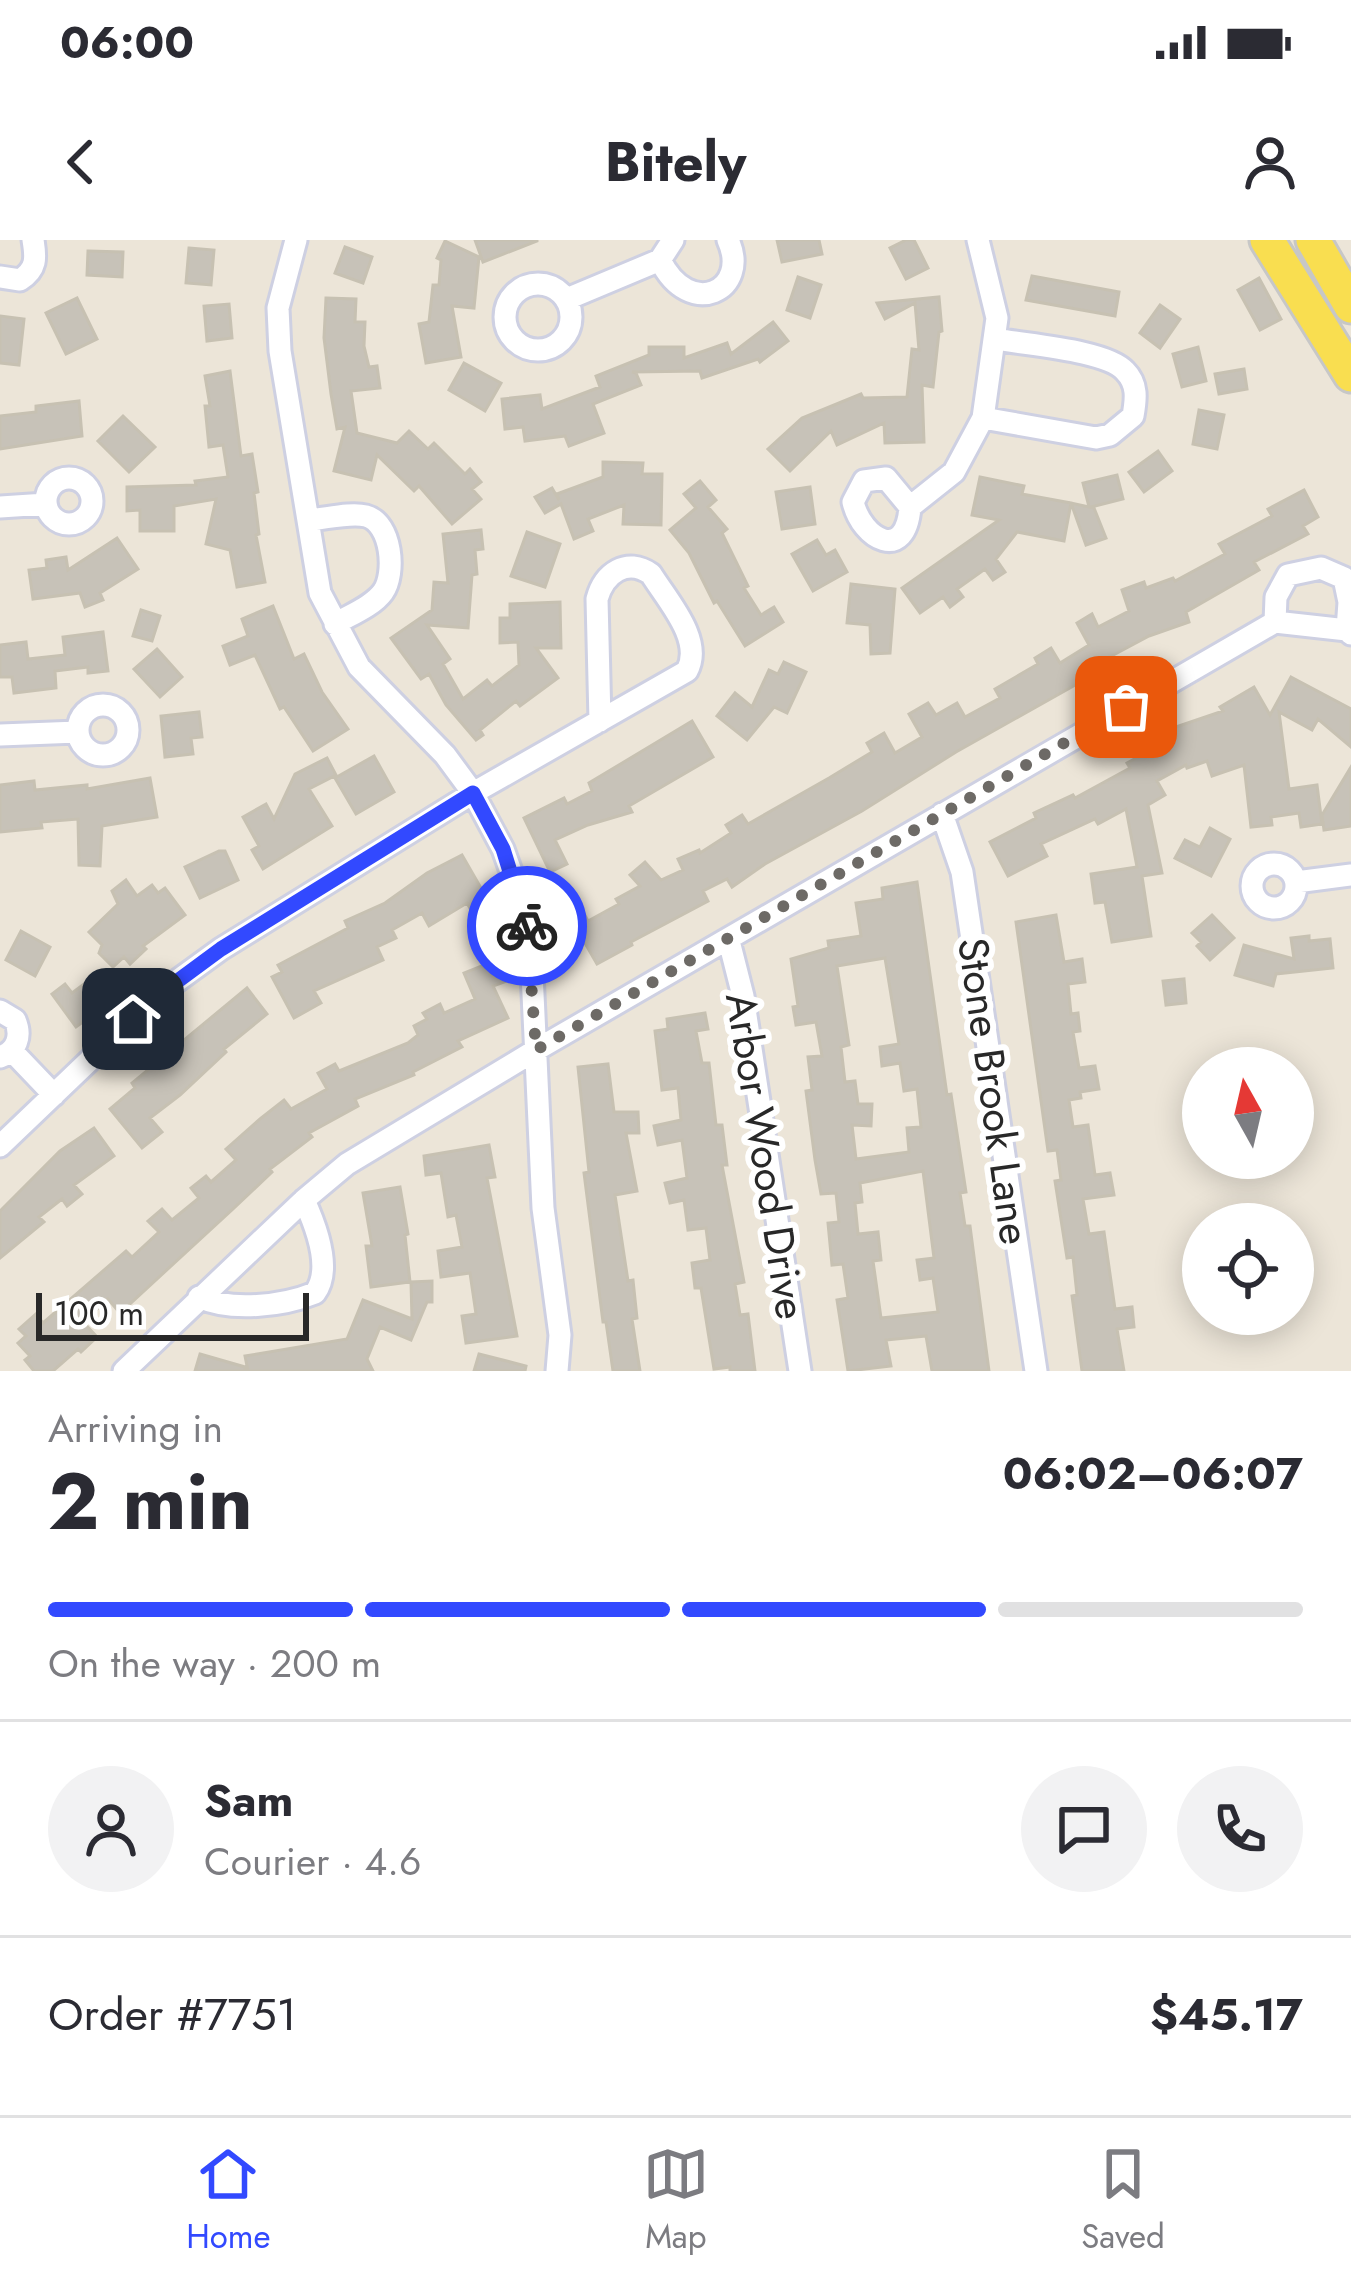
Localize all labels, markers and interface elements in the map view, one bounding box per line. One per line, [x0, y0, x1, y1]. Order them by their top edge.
text: 06:00 [60, 10, 194, 75]
text: Bitely [605, 123, 746, 201]
icon: back [48, 129, 114, 195]
icon: person [1237, 129, 1303, 195]
pin [1075, 656, 1177, 758]
icon: bag [1093, 674, 1159, 740]
courier [467, 866, 587, 986]
icon: bike [494, 893, 560, 959]
street label: Stone Brook Lane [942, 934, 1046, 1248]
pin [82, 968, 184, 1070]
icon: home [100, 986, 166, 1052]
street label: Arbor Wood Drive [710, 988, 822, 1324]
north arrow [1182, 1047, 1314, 1179]
map controls [1182, 1047, 1314, 1335]
button: locate [1182, 1203, 1314, 1335]
scale bar [36, 1287, 309, 1340]
text: 100 m [54, 1290, 144, 1337]
text: Arriving in [48, 1400, 223, 1457]
text: 06:02–06:07 [1003, 1441, 1303, 1506]
text: 2 min [48, 1446, 253, 1558]
text: On the way · 200 m [48, 1635, 381, 1692]
button: person [48, 1766, 174, 1892]
button: chat [1021, 1766, 1147, 1892]
button: phone [1177, 1766, 1303, 1892]
text: Sam [204, 1768, 293, 1833]
text: Courier · 4.6 [204, 1833, 421, 1890]
text: Order #7751 [48, 1982, 297, 2047]
text: $45.17 [1150, 1982, 1303, 2047]
tab: Home [186, 2141, 271, 2260]
tab: Map [643, 2141, 709, 2260]
tab: Saved [1081, 2141, 1165, 2260]

